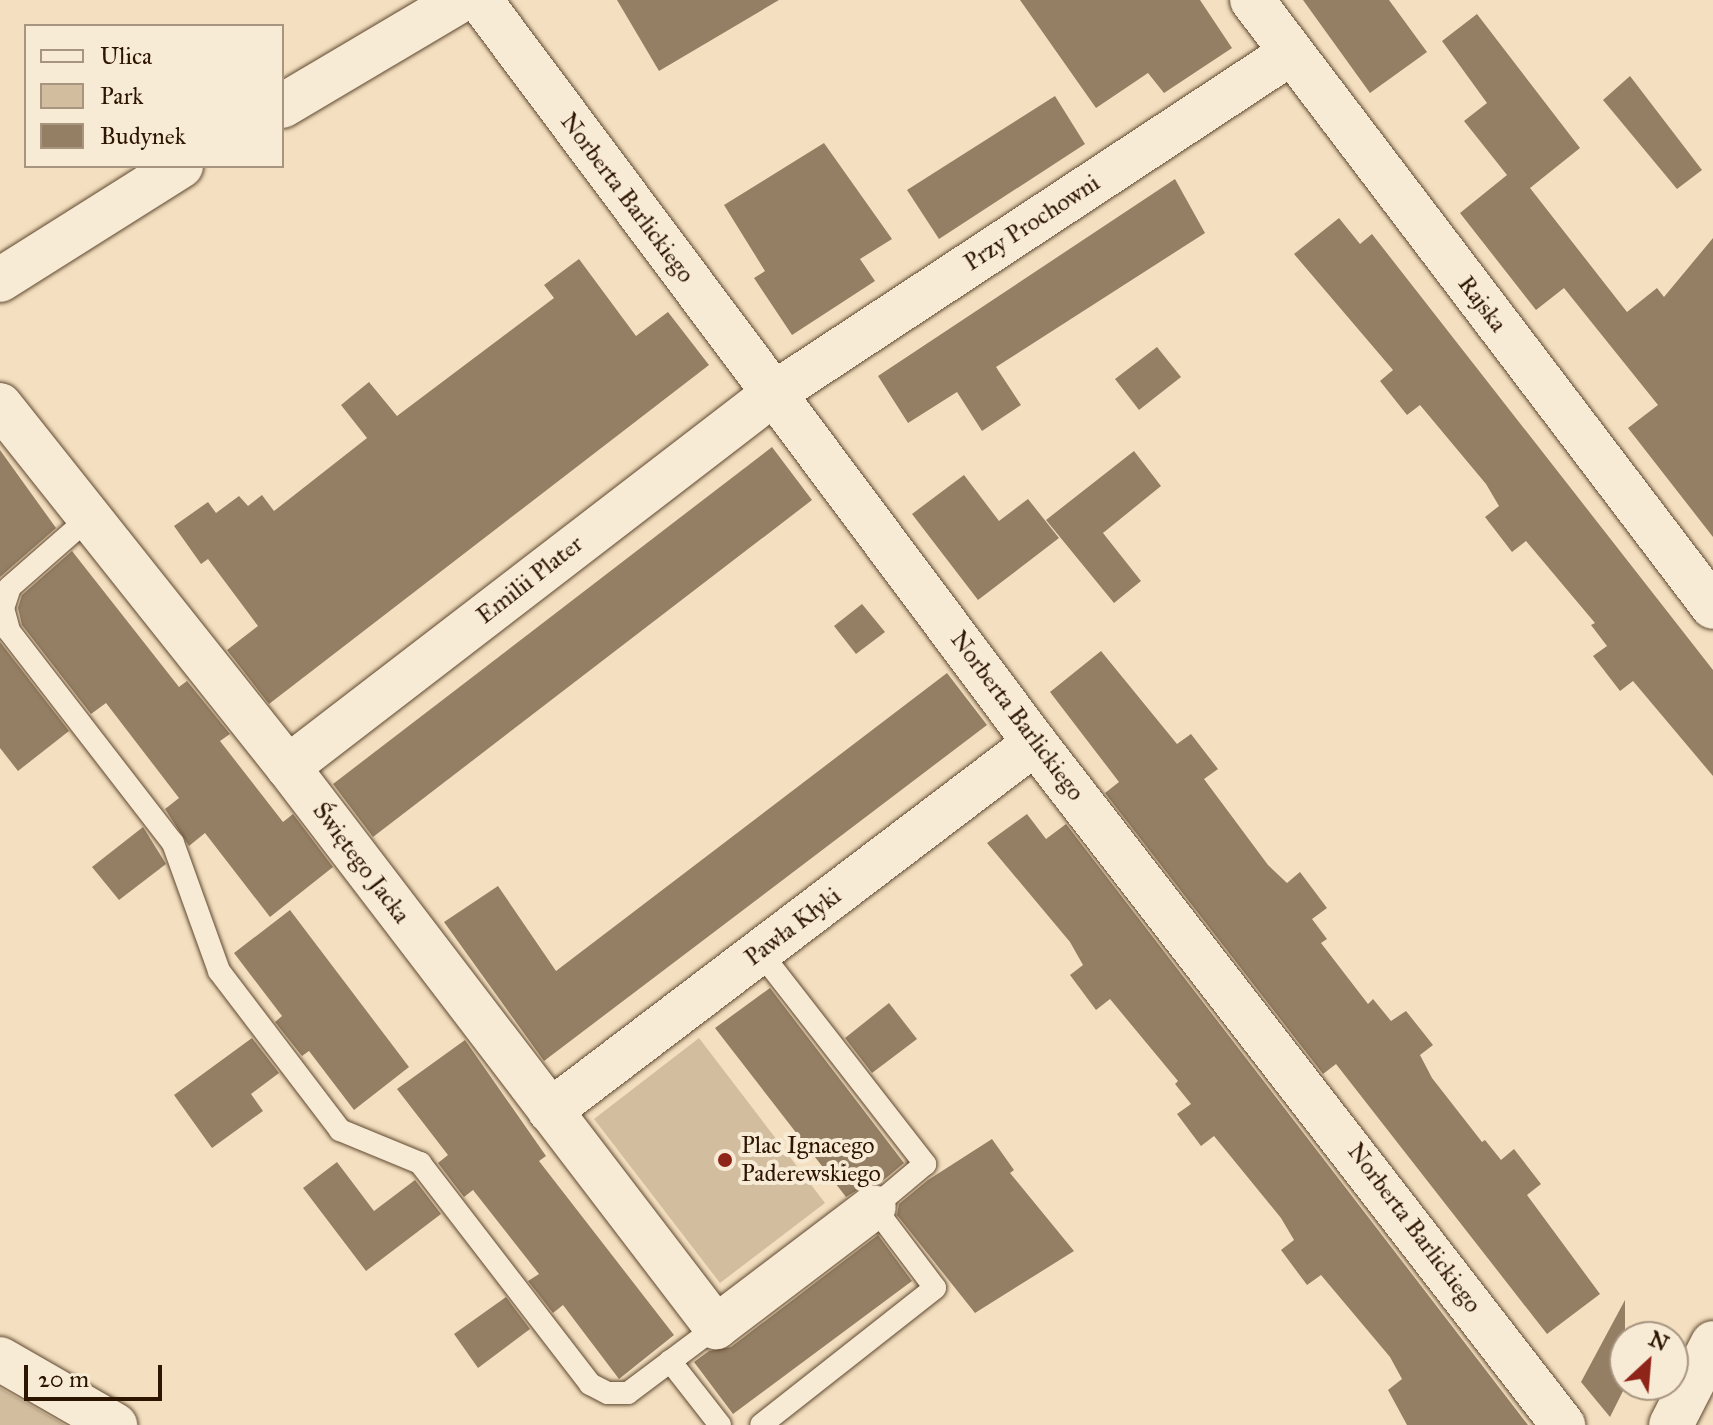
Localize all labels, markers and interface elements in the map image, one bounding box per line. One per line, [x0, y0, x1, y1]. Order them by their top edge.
legend [24, 24, 284, 168]
text: Ulica [100, 41, 152, 71]
text: Park [100, 81, 143, 111]
street label: Norberta Barlickiego [554, 108, 700, 288]
text: Budynek [100, 121, 186, 151]
street label: Przy Prochowni [959, 169, 1105, 277]
street label: Rajska [1452, 270, 1512, 338]
street label: Emilii Plater [471, 530, 589, 630]
street label: Norberta Barlickiego [944, 626, 1090, 806]
street label: Świętego Jacka [306, 797, 416, 929]
street label: Pawła Kłyki [739, 882, 847, 972]
place label: Plac Ignacego Paderewskiego [741, 1132, 881, 1188]
street label: Norberta Barlickiego [1341, 1138, 1487, 1318]
marker: Plac Ignacego Paderewskiego [716, 1151, 734, 1169]
north arrow [1609, 1321, 1689, 1401]
text: N [1645, 1325, 1673, 1357]
scale bar [28, 1349, 166, 1399]
text: 20 m [38, 1364, 89, 1394]

